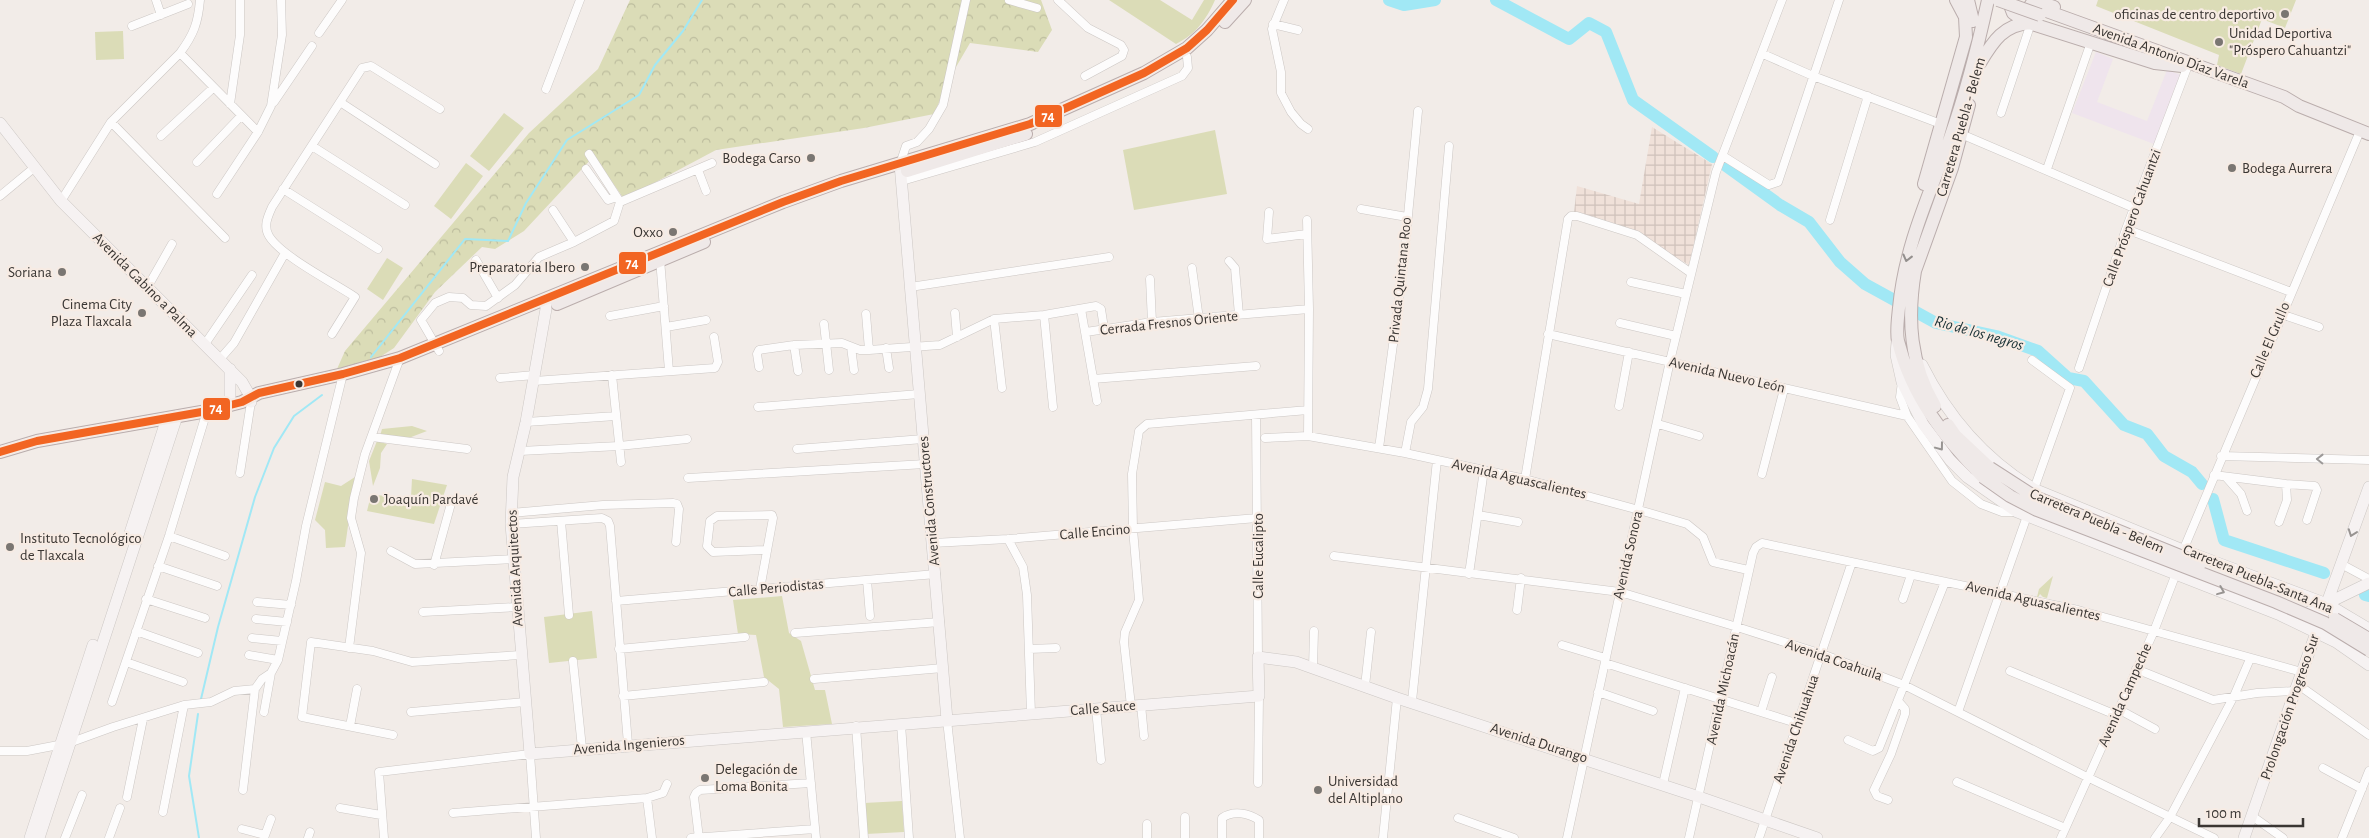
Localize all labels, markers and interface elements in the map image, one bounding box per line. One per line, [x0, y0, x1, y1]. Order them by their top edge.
place label: oficinas de centro deportivo [2114, 7, 2275, 22]
marker: oficinas de centro deportivo [2279, 8, 2291, 20]
street label: Avenida Antonio Díaz Varela [2091, 21, 2251, 91]
place label: Unidad Deportiva "Próspero Cahuantzi" [2229, 26, 2351, 58]
marker: Unidad Deportiva "Próspero Cahuantzi" [2213, 36, 2225, 48]
street label: Carretera Puebla - Belem [1934, 56, 1988, 198]
line badge: 74 [1034, 104, 1063, 128]
text: 74 [1041, 110, 1055, 124]
street label: Calle Próspero Cahuantzi [2100, 147, 2164, 289]
place label: Bodega Carso [722, 151, 801, 166]
marker: Bodega Carso [805, 152, 817, 164]
place label: Bodega Aurrera [2242, 161, 2332, 176]
marker: Bodega Aurrera [2226, 162, 2238, 174]
street label: Privada Quintana Roo [1386, 217, 1414, 343]
place label: Oxxo [633, 225, 663, 240]
marker: Oxxo [667, 226, 679, 238]
street label: Avenida Gabino a Palma [90, 230, 200, 340]
line badge: 74 [618, 251, 647, 275]
one-way arrow [1902, 253, 1912, 261]
text: 74 [625, 257, 639, 271]
place label: Preparatoria Ibero [469, 260, 575, 275]
marker: Preparatoria Ibero [579, 261, 591, 273]
place label: Soriana [8, 265, 52, 280]
marker: Soriana [56, 266, 68, 278]
place label: Cinema City Plaza Tlaxcala [51, 297, 133, 329]
street label: Calle El Grullo [2247, 300, 2293, 380]
marker: Cinema City Plaza Tlaxcala [136, 307, 148, 319]
street label: Cerrada Fresnos Oriente [1099, 308, 1239, 338]
water label: Rio de los negros [1933, 313, 2025, 353]
street label: Avenida Nuevo León [1668, 354, 1786, 396]
unlabelled marker [294, 379, 304, 389]
line badge: 74 [202, 397, 231, 421]
text: 74 [209, 402, 223, 416]
street label: Avenida Constructores [916, 436, 942, 566]
one-way arrow [1934, 441, 1943, 451]
one-way arrow [2316, 453, 2324, 464]
street label: Avenida Aguascalientes [1450, 456, 1588, 502]
street label: Carretera Puebla - Belem [2028, 486, 2166, 556]
place label: Joaquín Pardavé [384, 492, 478, 507]
marker: Joaquín Pardavé [368, 493, 380, 505]
street label: Avenida Arquitectos [504, 509, 526, 627]
street label: Avenida Sonora [1611, 509, 1646, 601]
street label: Calle Eucalipto [1251, 513, 1266, 599]
street label: Calle Encino [1059, 521, 1131, 543]
one-way arrow [2348, 528, 2358, 537]
place label: Instituto Tecnológico de Tlaxcala [20, 531, 142, 563]
marker: Instituto Tecnológico de Tlaxcala [4, 541, 16, 553]
street label: Carretera Puebla-Santa Ana [2181, 542, 2335, 616]
street label: Calle Periodistas [728, 576, 824, 600]
street label: Avenida Aguascalientes [1964, 578, 2102, 624]
one-way arrow [2216, 585, 2225, 595]
street label: Avenida Michoacán [1704, 632, 1742, 746]
street label: Prolongación Progreso Sur [2258, 632, 2322, 782]
street label: Avenida Coahuila [1784, 636, 1884, 684]
street label: Avenida Campeche [2095, 641, 2155, 749]
street label: Avenida Chihuahua [1770, 673, 1822, 785]
street label: Calle Sauce [1070, 698, 1136, 718]
street label: Avenida Durango [1489, 720, 1589, 766]
street label: Avenida Ingenieros [573, 733, 685, 757]
place label: Delegación de Loma Bonita [715, 762, 798, 794]
marker: Delegación de Loma Bonita [699, 772, 711, 784]
place label: Universidad del Altiplano [1328, 774, 1403, 806]
marker: Universidad del Altiplano [1312, 784, 1324, 796]
scale bar [2199, 796, 2303, 828]
text: 100 m [2206, 806, 2241, 821]

